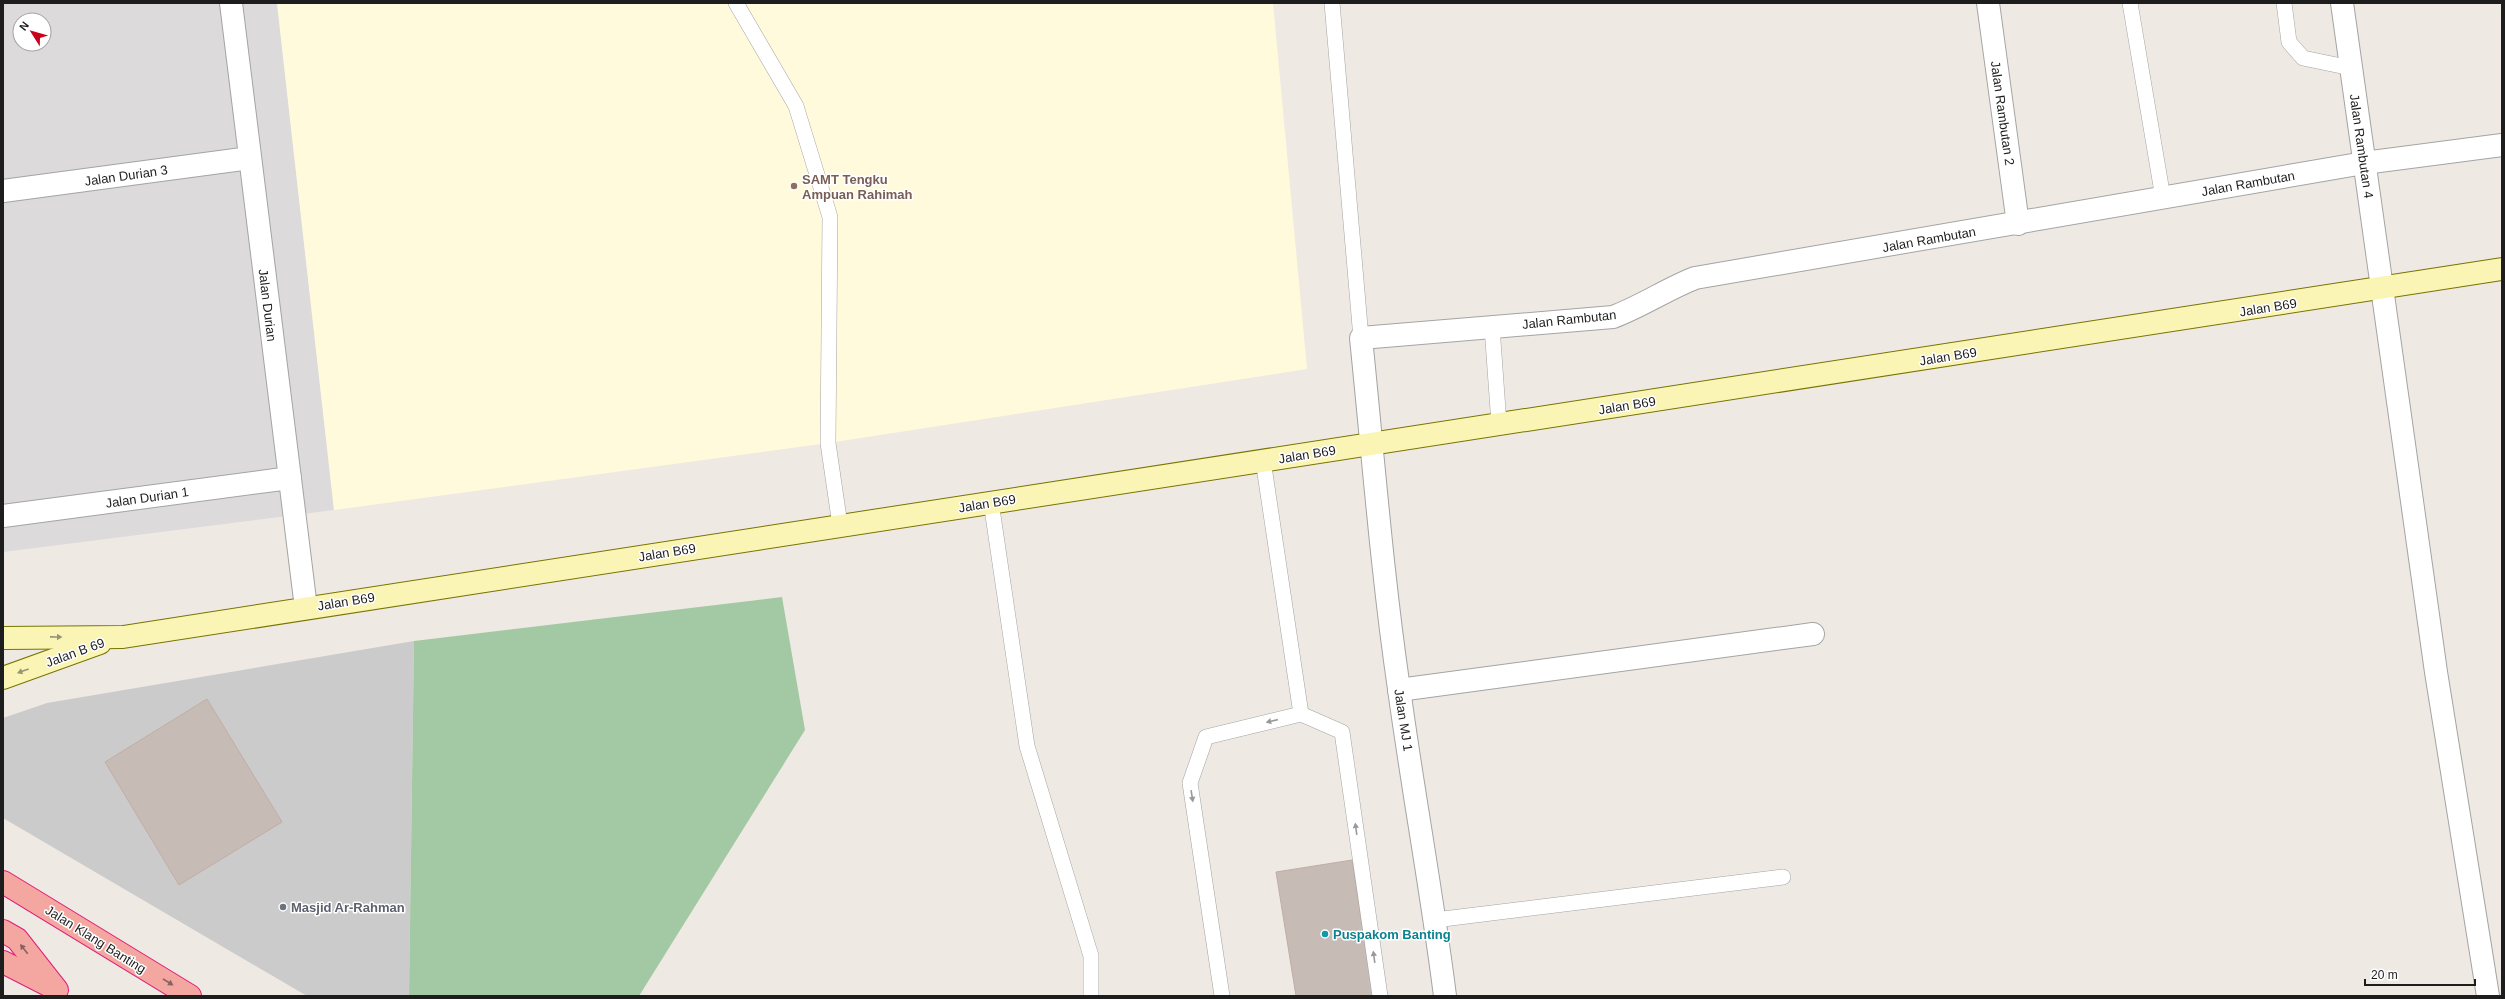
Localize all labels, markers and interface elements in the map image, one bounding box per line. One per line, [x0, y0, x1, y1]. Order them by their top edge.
north arrow [12, 12, 52, 52]
text: N [17, 19, 31, 33]
street label: Jalan Rambutan 2 [1988, 60, 2017, 166]
street label: Jalan Rambutan 4 [2347, 93, 2376, 199]
street label: Jalan Durian 3 [84, 162, 169, 189]
street label: Jalan Rambutan [2200, 168, 2296, 199]
place label: SAMT Tengku Ampuan Rahimah [802, 172, 913, 202]
marker: SAMT Tengku Ampuan Rahimah [789, 181, 799, 191]
street label: Jalan Rambutan [1881, 224, 1977, 255]
street label: Jalan Durian [256, 268, 279, 342]
street label: Jalan B69 [2238, 296, 2298, 319]
street label: Jalan Rambutan [1521, 307, 1617, 332]
street label: Jalan B69 [1918, 345, 1978, 368]
street label: Jalan B69 [1597, 394, 1657, 417]
street label: Jalan B69 [1277, 443, 1337, 466]
street label: Jalan Durian 1 [105, 484, 190, 511]
street label: Jalan B69 [957, 492, 1017, 515]
street label: Jalan B69 [637, 541, 697, 564]
street label: Jalan B69 [316, 590, 376, 613]
one-way arrow [50, 634, 63, 640]
street label: Jalan B 69 [44, 635, 107, 670]
one-way arrow [16, 668, 28, 674]
street label: Jalan MJ 1 [1391, 688, 1416, 752]
one-way arrow [1266, 719, 1279, 725]
one-way arrow [1189, 790, 1195, 802]
one-way arrow [1353, 823, 1359, 835]
place label: Masjid Ar-Rahman [291, 900, 405, 915]
street label: Jalan Klang Banting [43, 902, 149, 976]
marker: Masjid Ar-Rahman [278, 902, 288, 912]
place label: Puspakom Banting [1333, 927, 1451, 942]
marker: Puspakom Banting [1320, 929, 1330, 939]
one-way arrow [20, 943, 29, 954]
one-way arrow [1371, 951, 1377, 963]
scale bar [2365, 961, 2475, 987]
text: 20 m [2371, 968, 2398, 982]
one-way arrow [162, 979, 174, 986]

